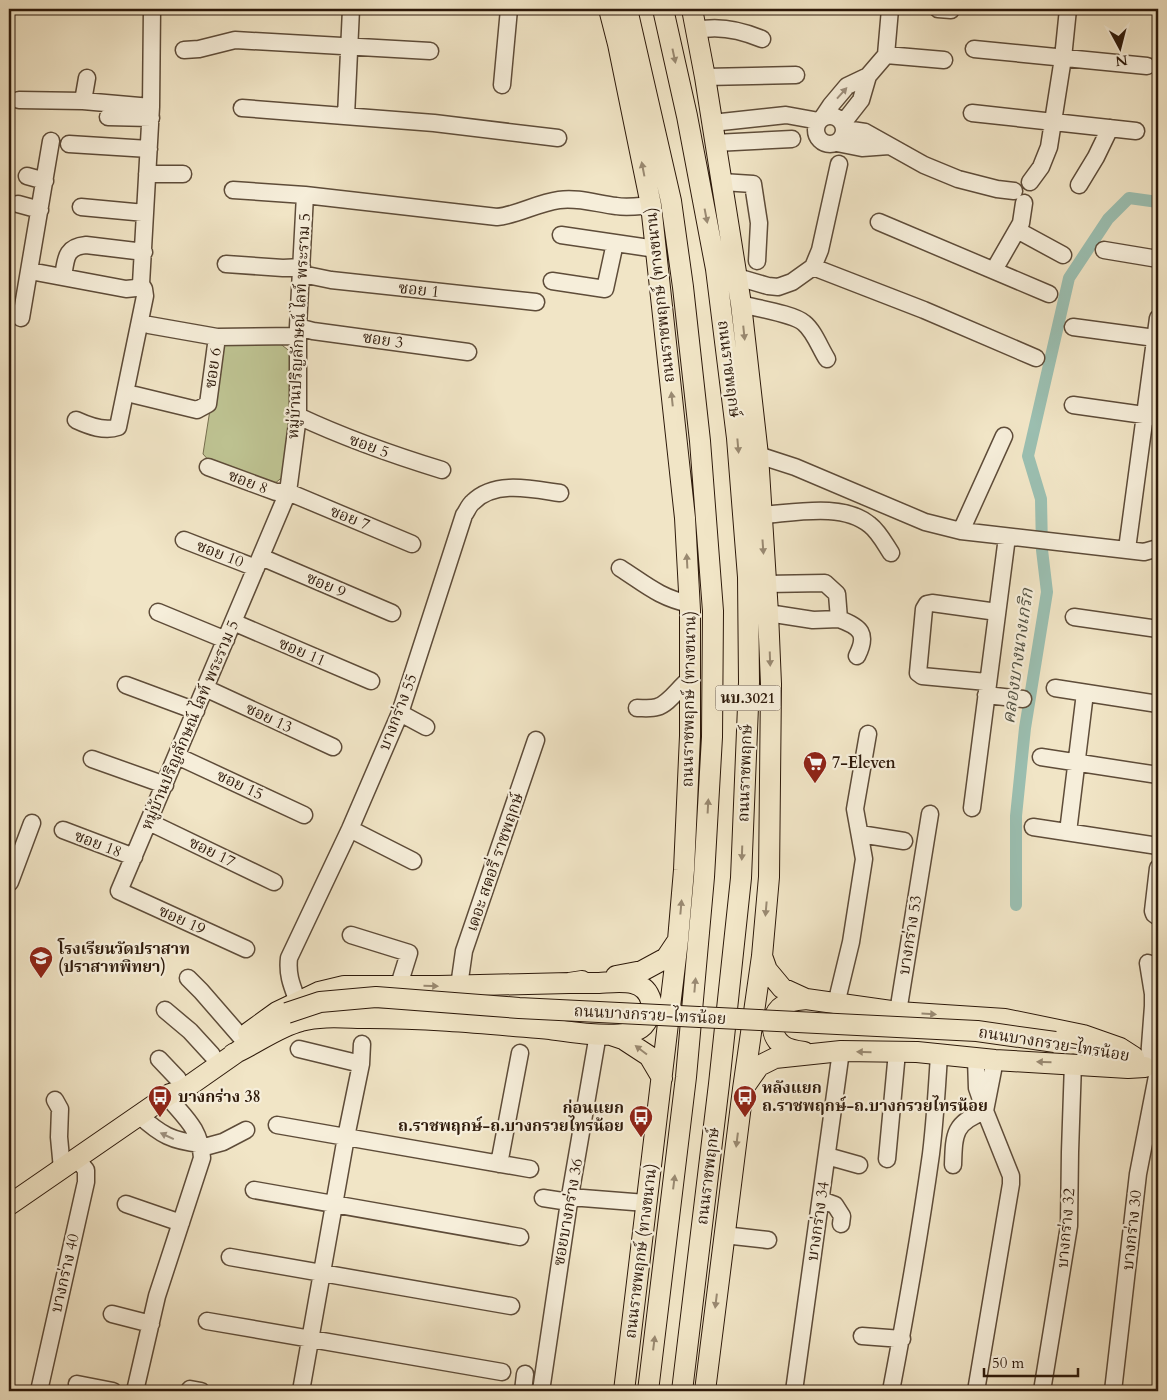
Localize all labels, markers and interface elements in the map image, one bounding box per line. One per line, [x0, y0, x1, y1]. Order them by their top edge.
north arrow [1094, 22, 1144, 72]
one-way arrow [670, 49, 678, 64]
text: N [1114, 50, 1129, 71]
one-way arrow [836, 87, 848, 99]
one-way arrow [639, 160, 647, 176]
street label: ถนนราชพฤกษ์ (ทางขนาน) [640, 206, 680, 384]
one-way arrow [702, 208, 710, 224]
street label: หมู่บ้านปริญลักษณ์ ไลท์ พระราม 5 [282, 212, 316, 440]
street label: ซอย 1 [397, 277, 441, 303]
street label: ถนนราชพฤกษ์ [712, 319, 746, 419]
street label: ซอย 3 [361, 326, 405, 354]
one-way arrow [740, 326, 748, 342]
street label: ซอย 6 [199, 346, 227, 390]
one-way arrow [668, 391, 676, 407]
street label: ซอย 5 [346, 429, 392, 463]
one-way arrow [734, 438, 742, 454]
street label: ซอย 8 [225, 464, 271, 500]
street label: ซอย 7 [327, 500, 373, 536]
street label: ซอย 10 [193, 535, 247, 573]
one-way arrow [760, 540, 768, 556]
one-way arrow [683, 553, 691, 569]
street label: ซอย 9 [303, 567, 349, 603]
water label: คลองบางนางเกริก [996, 586, 1040, 725]
street label: ถนนราชพฤกษ์ (ทางขนาน) [676, 611, 702, 787]
street label: หมู่บ้านปริญลักษณ์ ไลท์ พระราม 5 [136, 617, 244, 833]
street label: ซอย 11 [275, 632, 329, 672]
one-way arrow [767, 651, 775, 667]
street label: บางกร่าง 55 [373, 671, 423, 753]
road number: นบ.3021 [716, 686, 780, 710]
street label: ซอย 13 [242, 698, 296, 738]
street label: ถนนราชพฤกษ์ [732, 724, 758, 822]
supermarket icon: 7-Eleven [802, 750, 828, 784]
place label: 7-Eleven [832, 752, 896, 774]
street label: ซอย 15 [213, 765, 267, 805]
street label: เดอะ สตอรี่ ราชพฤกษ์ [460, 789, 529, 935]
one-way arrow [705, 797, 713, 813]
street label: ซอย 18 [71, 825, 125, 863]
street label: ซอย 17 [185, 831, 239, 873]
one-way arrow [737, 845, 745, 861]
street label: บางกร่าง 53 [893, 894, 927, 976]
one-way arrow [677, 899, 685, 915]
street label: ซอย 19 [155, 900, 209, 940]
one-way arrow [762, 901, 770, 917]
place label: โรงเรียนวัดปราสาท (ปราสาทพิทยา) [57, 938, 190, 978]
school or university icon: โรงเรียนวัดปราสาท (ปราสาทพิทยา) [28, 945, 54, 979]
one-way arrow [691, 977, 699, 993]
one-way arrow [423, 982, 439, 990]
street label: ถนนบางกรวย-ไทรน้อย [573, 1000, 727, 1030]
one-way arrow [922, 1010, 938, 1018]
street label: ถนนบางกรวย-ไทรน้อย [977, 1021, 1131, 1067]
one-way arrow [634, 1045, 648, 1055]
one-way arrow [856, 1047, 872, 1055]
one-way arrow [1035, 1058, 1051, 1066]
place label: หลังแยก ถ.ราชพฤกษ์-ถ.บางกรวยไทรน้อย [762, 1077, 988, 1117]
bus stop icon: บางกร่าง 38 [147, 1084, 173, 1118]
bus stop icon: หลังแยก ถ.ราชพฤกษ์-ถ.บางกรวยไทรน้อย [732, 1084, 758, 1118]
place label: บางกร่าง 38 [178, 1086, 261, 1108]
place label: ก่อนแยก ถ.ราชพฤกษ์-ถ.บางกรวยไทรน้อย [398, 1097, 624, 1137]
bus stop icon: ก่อนแยก ถ.ราชพฤกษ์-ถ.บางกรวยไทรน้อย [628, 1104, 654, 1138]
street label: ถนนราชพฤกษ์ [691, 1126, 725, 1226]
one-way arrow [160, 1132, 174, 1140]
one-way arrow [733, 1132, 741, 1148]
street label: ซอยบางกร่าง 36 [548, 1157, 588, 1267]
street label: ถนนราชพฤกษ์ (ทางขนาน) [619, 1162, 663, 1340]
one-way arrow [670, 1173, 678, 1189]
street label: บางกร่าง 34 [802, 1180, 834, 1262]
street label: บางกร่าง 32 [1052, 1187, 1080, 1269]
street label: บางกร่าง 30 [1117, 1189, 1147, 1271]
street label: บางกร่าง 40 [45, 1231, 85, 1315]
one-way arrow [712, 1293, 720, 1309]
one-way arrow [650, 1335, 658, 1351]
scale bar [984, 1345, 1078, 1377]
text: 50 m [992, 1353, 1024, 1373]

